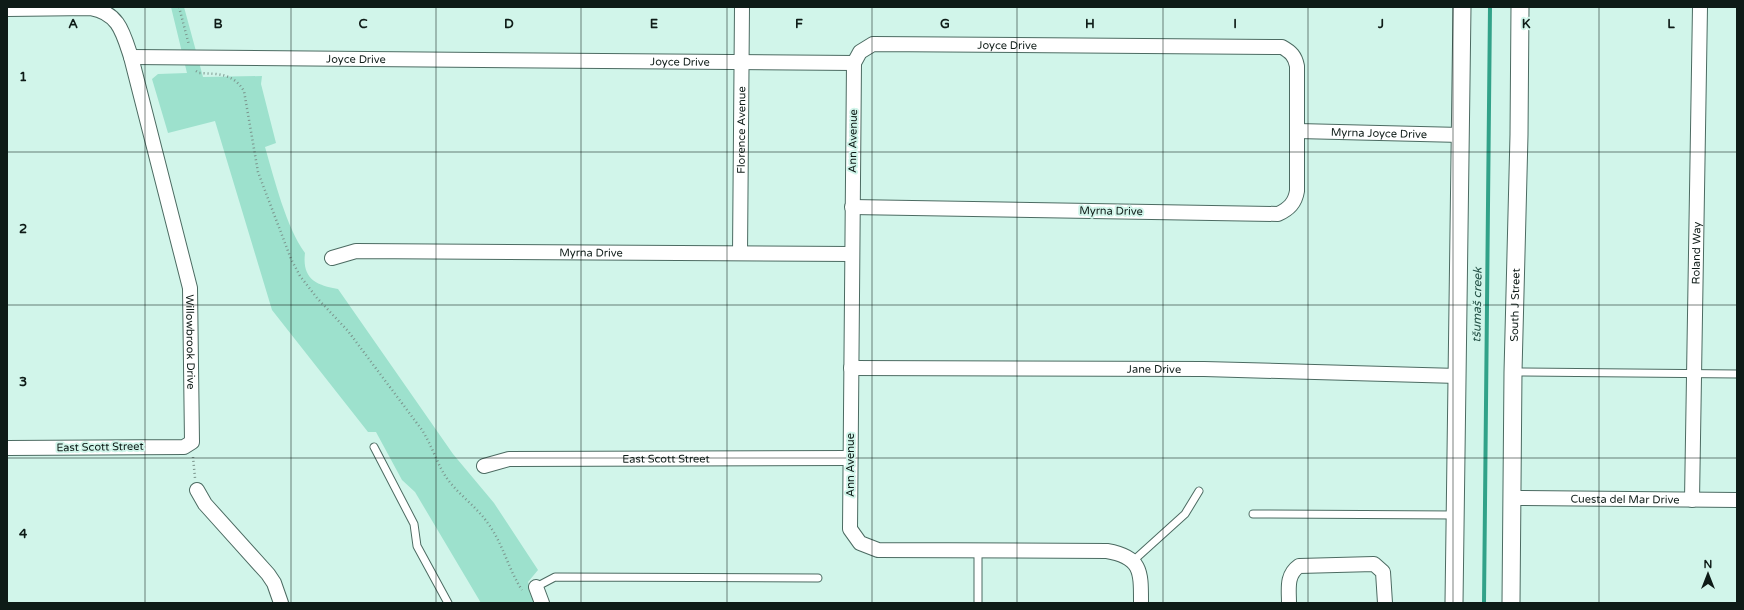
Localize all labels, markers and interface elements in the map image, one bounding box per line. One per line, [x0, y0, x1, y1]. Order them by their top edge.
text: A [68, 16, 78, 32]
text: B [213, 16, 223, 32]
text: C [358, 16, 368, 32]
text: D [504, 16, 514, 32]
text: E [650, 16, 658, 32]
text: F [795, 16, 803, 32]
text: G [940, 16, 950, 32]
text: H [1085, 16, 1095, 32]
text: I [1233, 16, 1237, 32]
text: J [1377, 16, 1384, 32]
text: K [1522, 16, 1531, 32]
text: L [1667, 16, 1675, 32]
street label: Joyce Drive [977, 38, 1037, 52]
street label: Joyce Drive [326, 52, 386, 66]
street label: Joyce Drive [650, 55, 710, 68]
text: 1 [19, 69, 27, 85]
street label: Florence Avenue [734, 86, 748, 174]
street label: Ann Avenue [846, 109, 860, 173]
street label: Myrna Joyce Drive [1331, 125, 1427, 141]
street label: Myrna Drive [1079, 204, 1143, 218]
text: 2 [19, 221, 27, 237]
street label: Roland Way [1689, 221, 1703, 284]
street label: Myrna Drive [559, 246, 623, 259]
water label: tšumaš creek [1469, 266, 1485, 343]
street label: South J Street [1507, 268, 1522, 342]
street label: Willowbrook Drive [184, 294, 198, 390]
street label: Jane Drive [1127, 362, 1181, 375]
text: 3 [19, 374, 27, 390]
street label: Ann Avenue [844, 433, 857, 497]
street label: East Scott Street [56, 440, 144, 454]
street label: East Scott Street [622, 452, 710, 465]
street label: Cuesta del Mar Drive [1571, 492, 1679, 506]
text: 4 [19, 526, 28, 542]
north arrow [1688, 554, 1728, 594]
text: N [1704, 558, 1712, 571]

